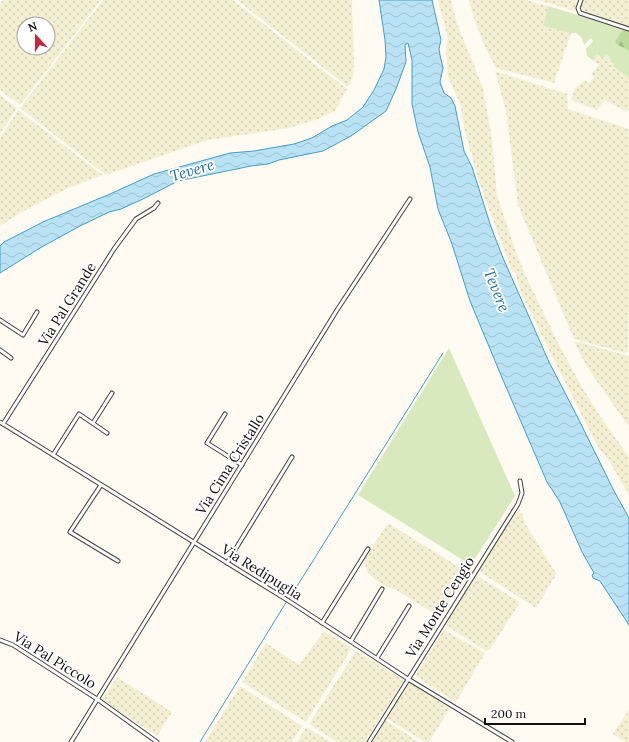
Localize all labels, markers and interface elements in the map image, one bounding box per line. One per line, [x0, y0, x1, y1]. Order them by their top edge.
north arrow [16, 16, 56, 56]
text: N [26, 18, 39, 35]
water label: Tevere [168, 155, 216, 185]
street label: Via Pal Grande [34, 259, 100, 350]
water label: Tevere [480, 266, 514, 314]
street label: Via Cima Cristallo [191, 410, 268, 519]
street label: Via Redipuglia [217, 539, 306, 604]
street label: Via Monte Cengio [401, 553, 478, 662]
street label: Via Pal Piccolo [9, 627, 100, 693]
scale bar [485, 700, 585, 726]
text: 200 m [491, 706, 527, 721]

